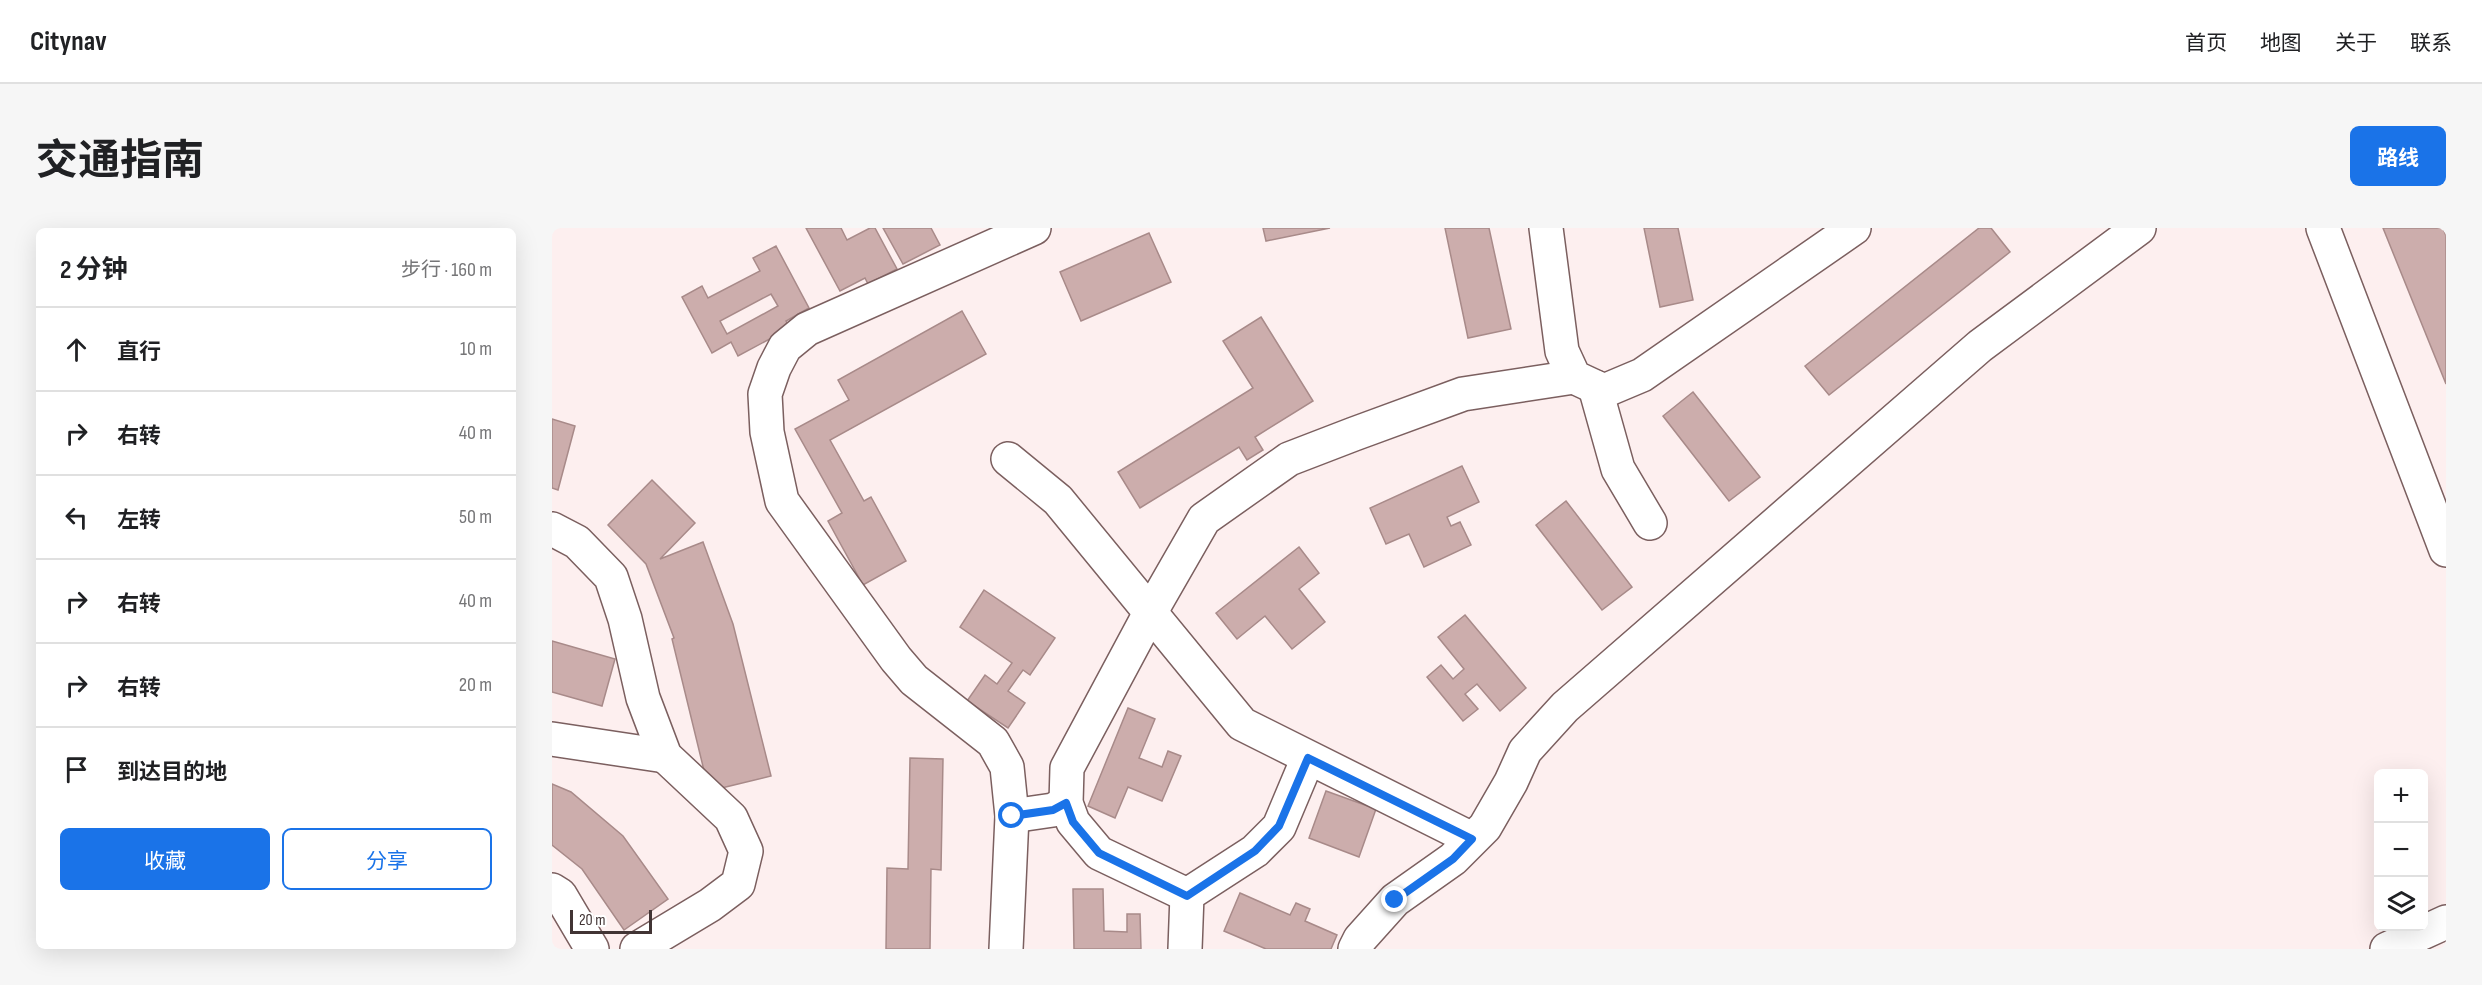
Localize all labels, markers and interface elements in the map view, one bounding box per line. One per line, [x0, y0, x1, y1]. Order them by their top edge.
text: Citynav [30, 25, 107, 58]
text: 首页 [2185, 31, 2227, 56]
text: 地图 [2260, 31, 2302, 56]
text: 关于 [2335, 31, 2377, 56]
text: 联系 [2410, 31, 2452, 56]
button: 路线 [2350, 126, 2446, 186]
text: 交通指南 [36, 136, 204, 187]
text: 2 分钟 [60, 255, 127, 286]
text: 步行 · 160 m [401, 258, 492, 282]
icon: ahead [60, 333, 93, 366]
text: 10 m [460, 337, 492, 361]
text: 直行 [117, 339, 161, 366]
icon: right [60, 417, 93, 450]
text: 40 m [459, 421, 492, 445]
text: 右转 [117, 423, 161, 450]
icon: left [60, 501, 93, 534]
text: 50 m [459, 505, 492, 529]
text: 左转 [117, 507, 161, 534]
icon: right [60, 585, 93, 618]
text: 40 m [459, 589, 492, 613]
text: 右转 [117, 591, 161, 618]
icon: right [60, 669, 93, 702]
text: 20 m [459, 673, 492, 697]
text: 右转 [117, 675, 161, 702]
icon: arrive [60, 753, 93, 786]
text: 到达目的地 [117, 759, 227, 786]
map controls [2374, 769, 2428, 931]
button: + [2374, 769, 2428, 823]
route start [998, 802, 1024, 828]
button: − [2374, 823, 2428, 877]
button: 收藏 [60, 828, 270, 890]
button: 分享 [282, 828, 492, 890]
button: layers [2374, 877, 2428, 931]
route end [1381, 886, 1407, 912]
scale bar [570, 907, 652, 934]
text: 20 m [579, 911, 606, 930]

